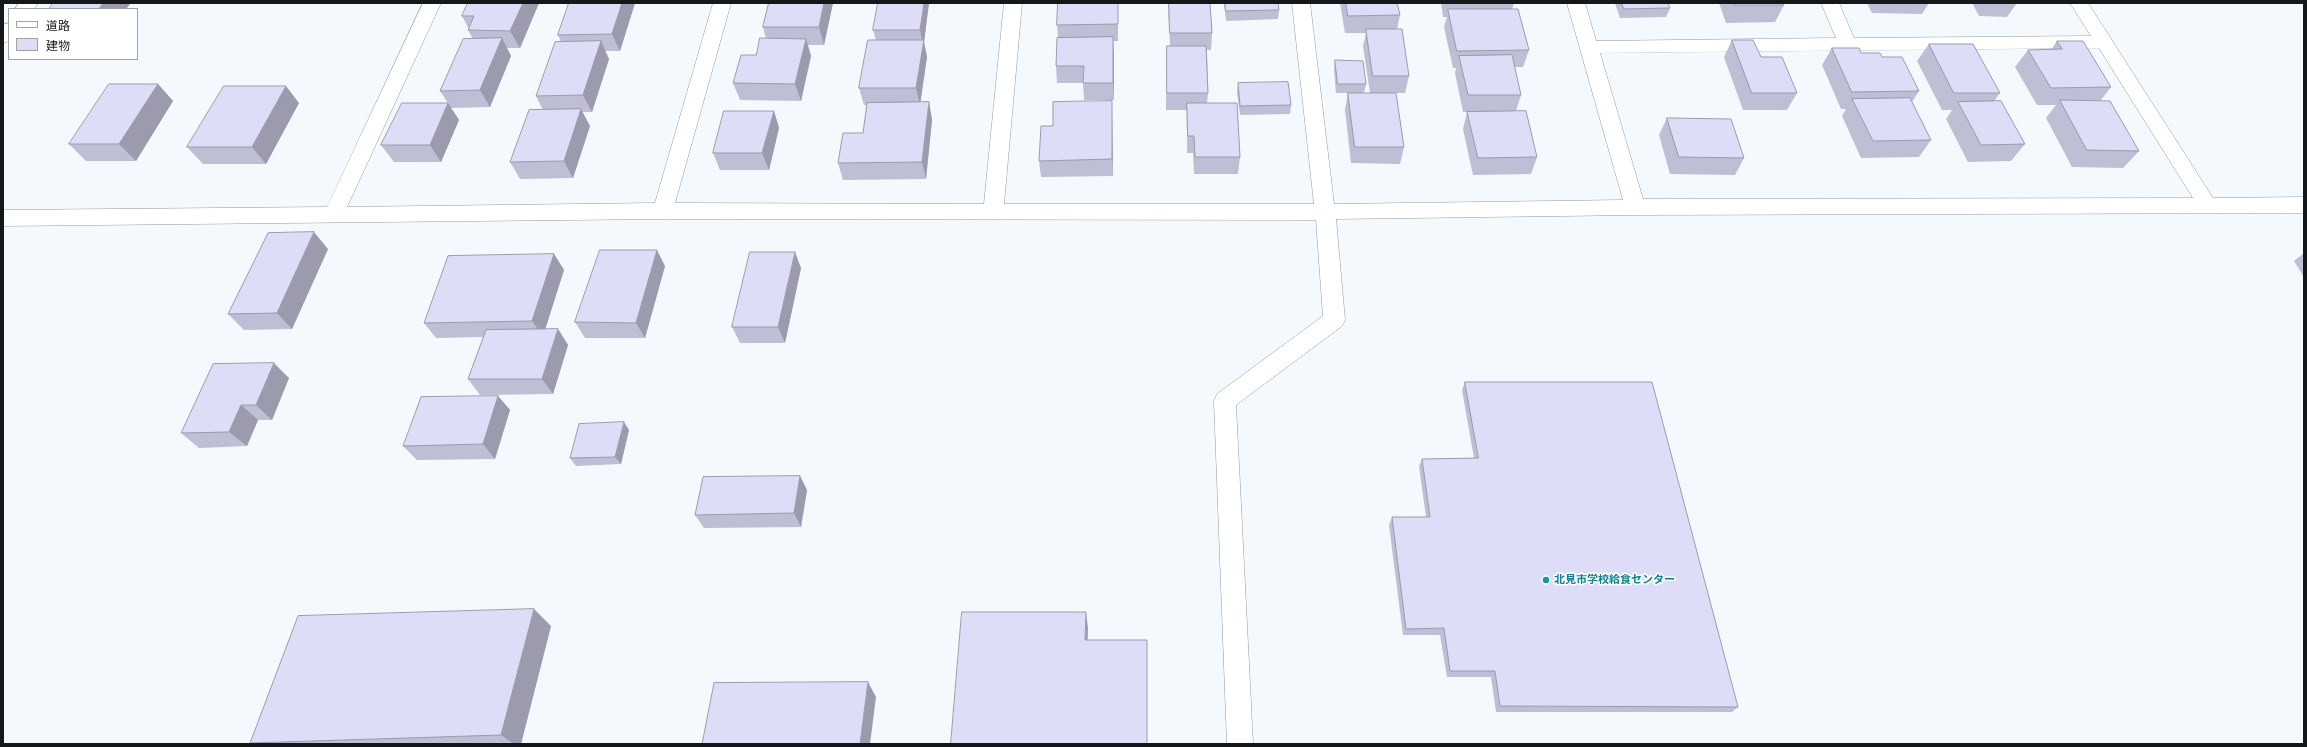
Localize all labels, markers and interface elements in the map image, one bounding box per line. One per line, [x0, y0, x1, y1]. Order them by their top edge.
legend [8, 8, 138, 60]
text: 道路 [46, 19, 70, 33]
text: 建物 [46, 39, 70, 53]
place label: 北見市学校給食センター [1554, 573, 1675, 587]
marker: 北見市学校給食センター [1541, 575, 1551, 585]

